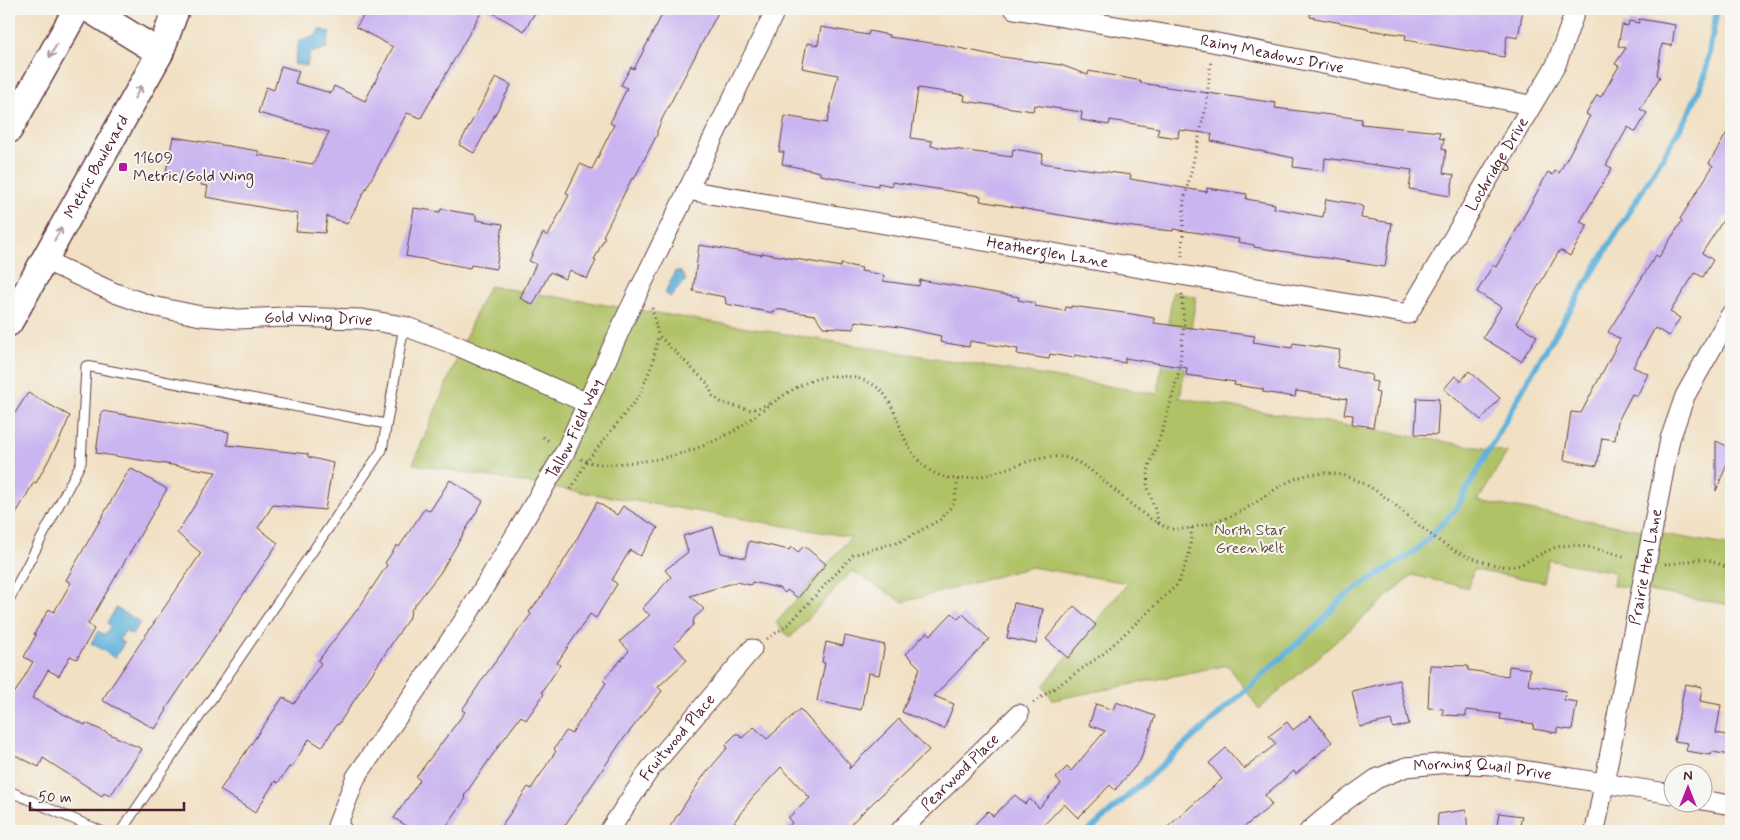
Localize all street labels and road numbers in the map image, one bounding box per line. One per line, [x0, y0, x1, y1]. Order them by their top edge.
street label: Rainy Meadows Drive [1199, 30, 1346, 78]
street label: Metric Boulevard [59, 111, 134, 222]
street label: Lochridge Drive [1461, 113, 1533, 215]
street label: Heatherglen Lane [985, 231, 1110, 273]
street label: Gold Wing Drive [264, 306, 374, 331]
street label: Tallow Field Way [541, 375, 607, 483]
street label: Prairie Hen Lane [1624, 507, 1667, 627]
street label: Fruitwood Place [635, 690, 720, 785]
street label: Pearwood Place [916, 729, 1004, 815]
street label: Morning Quail Drive [1412, 752, 1553, 785]

